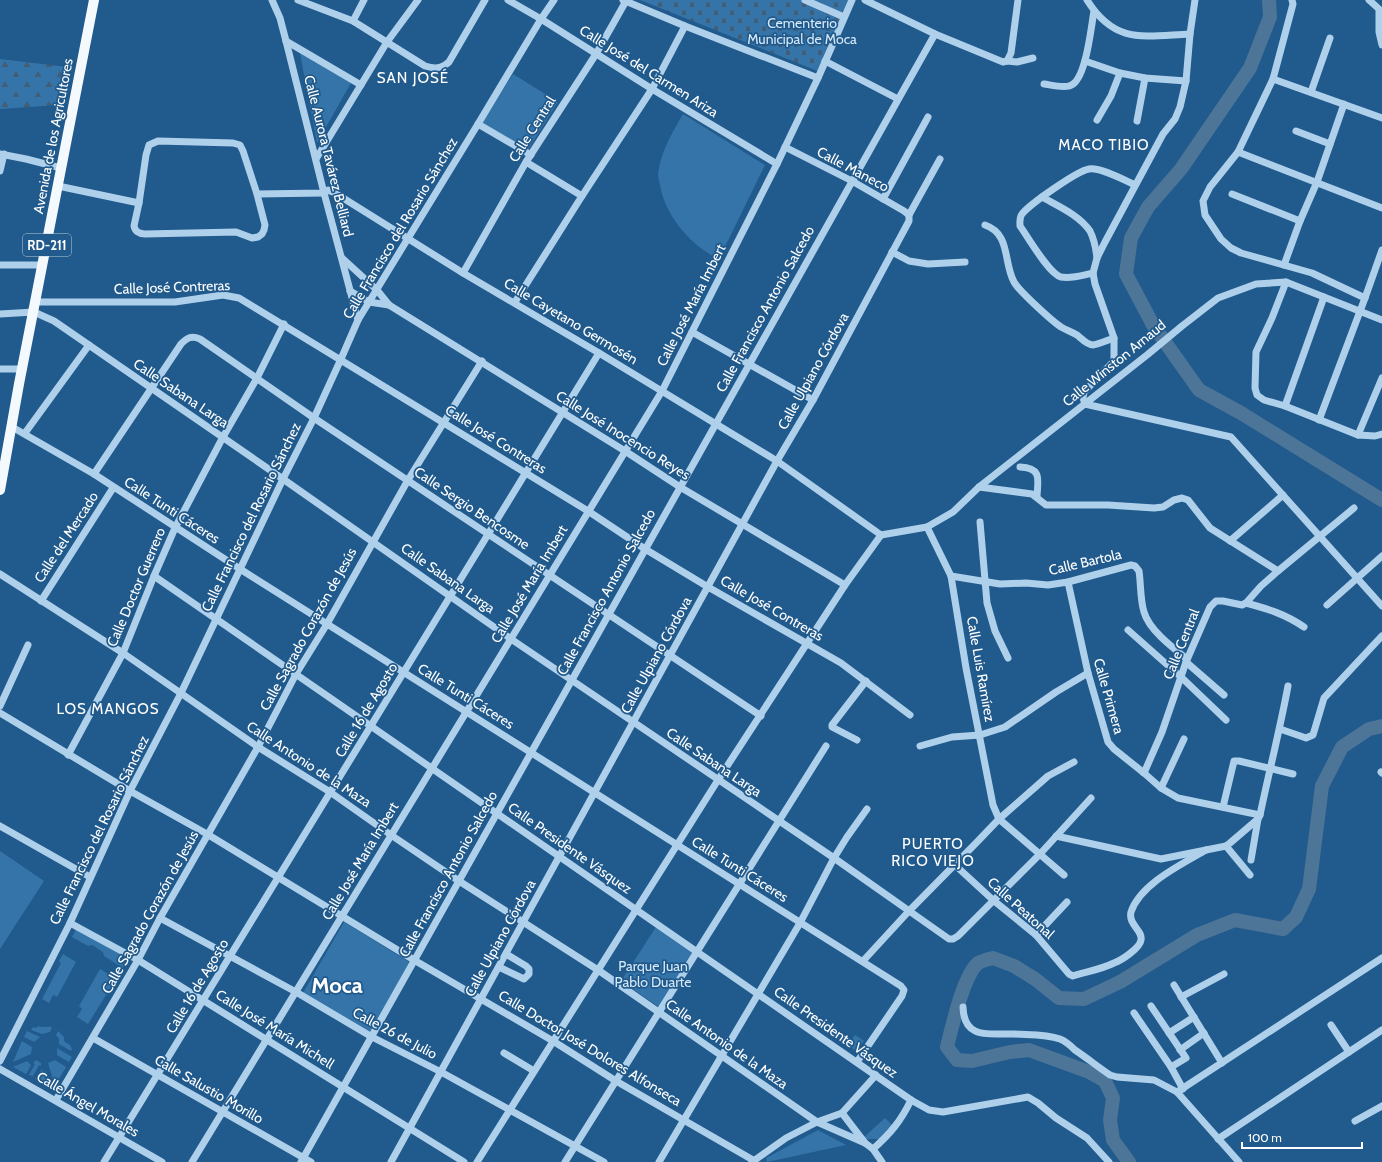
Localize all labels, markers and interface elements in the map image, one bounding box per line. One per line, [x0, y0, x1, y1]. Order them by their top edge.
park label: Cementerio Municipal de Moca [747, 14, 857, 48]
street label: Calle José del Carmen Ariza [576, 21, 722, 121]
street label: Avenida de los Agricultores [29, 57, 77, 215]
district label: SAN JOSÉ [377, 68, 449, 87]
street label: Calle Aurora Tavárez Belliard [300, 73, 358, 239]
street label: Calle Central [505, 92, 560, 165]
street label: Calle Francisco del Rosario Sánchez [339, 134, 462, 322]
district label: MACO TIBIO [1058, 136, 1150, 154]
street label: Calle Maneco [814, 142, 892, 196]
street label: Calle Francisco Antonio Salcedo [712, 222, 818, 395]
road number: RD-211 [23, 234, 71, 256]
street label: Calle José María Imbert [652, 241, 730, 369]
street label: Calle Cayetano Germosén [501, 274, 641, 368]
street label: Calle José Contreras [114, 276, 231, 298]
street label: Calle Ulpiano Córdova [773, 309, 853, 433]
street label: Calle Winston Arnaud [1059, 316, 1169, 410]
street label: Calle Sabana Larga [130, 354, 232, 432]
street label: Calle José Inocencio Reyes [553, 386, 694, 484]
street label: Calle José Contreras [442, 401, 550, 478]
street label: Calle Francisco del Rosario Sánchez [197, 419, 305, 615]
street label: Calle Sergio Bencosme [411, 463, 533, 553]
street label: Calle Tunti Cáceres [121, 472, 223, 548]
street label: Calle del Mercado [30, 488, 102, 586]
street label: Calle Francisco Antonio Salcedo [553, 505, 659, 678]
street label: Calle José María Imbert [487, 522, 571, 646]
street label: Calle Doctor Guerrero [103, 524, 169, 649]
street label: Calle Sabana Larga [397, 539, 499, 617]
street label: Calle Sagrado Corazón de Jesús [256, 544, 360, 714]
street label: Calle Bartola [1047, 545, 1123, 579]
street label: Calle José Contreras [717, 571, 827, 645]
street label: Calle Ulpiano Córdova [616, 593, 696, 717]
street label: Calle Central [1159, 605, 1204, 682]
street label: Calle Luis Ramírez [963, 615, 999, 724]
street label: Calle Primera [1090, 656, 1128, 736]
street label: Calle 16 de Agosto [331, 659, 401, 761]
street label: Calle Tunti Cáceres [414, 659, 518, 733]
district label: LOS MANGOS [56, 700, 160, 718]
street label: Calle Antonio de la Maza [243, 717, 375, 811]
street label: Calle Sabana Larga [663, 723, 765, 801]
street label: Calle Francisco del Rosario Sánchez [45, 732, 153, 928]
street label: Calle Francisco Antonio Salcedo [395, 787, 501, 960]
street label: Calle Presidente Vásquez [505, 798, 636, 898]
street label: Calle José María Imbert [318, 799, 402, 923]
street label: Calle Sagrado Corazón de Jesús [98, 827, 202, 997]
street label: Calle Tunti Cáceres [688, 832, 792, 906]
district label: PUERTO RICO VIEJO [891, 835, 975, 870]
street label: Calle Peatonal [984, 873, 1059, 943]
street label: Calle Ulpiano Córdova [460, 876, 540, 1000]
street label: Calle 16 de Agosto [162, 935, 232, 1037]
park label: Parque Juan Pablo Duarte [615, 957, 691, 991]
district label: Moca [311, 972, 363, 999]
street label: Calle Presidente Vásquez [771, 982, 902, 1082]
street label: Calle José María Michell [212, 985, 338, 1073]
street label: Calle Doctor José Dolores Alfonseca [495, 986, 685, 1110]
street label: Calle Antonio de la Maza [662, 995, 792, 1093]
street label: Calle 26 de Julio [350, 1003, 441, 1063]
street label: Calle Salustio Morillo [151, 1051, 267, 1128]
street label: Calle Ángel Morales [34, 1067, 143, 1141]
scale bar [1242, 1124, 1362, 1150]
text: 100 m [1248, 1130, 1282, 1145]

